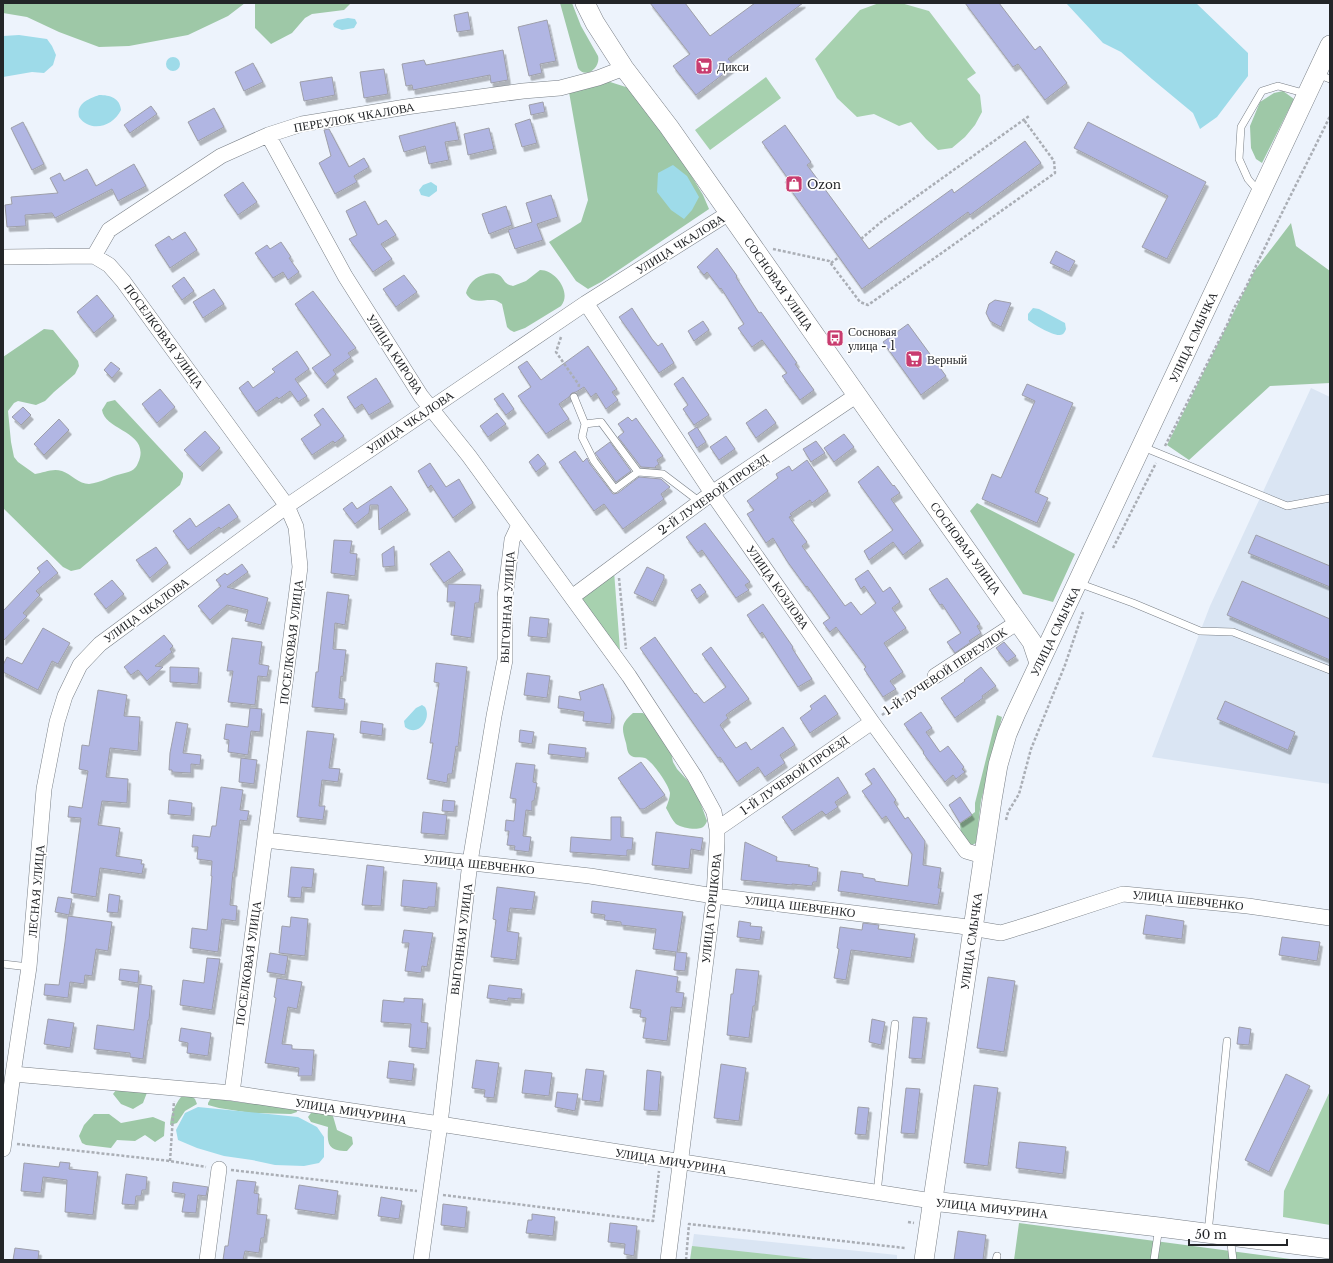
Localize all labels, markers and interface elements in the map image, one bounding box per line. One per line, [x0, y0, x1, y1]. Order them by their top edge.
supermarket icon: Дикси [694, 56, 714, 76]
place label: Дикси [717, 59, 749, 74]
street label: ПЕРЕУЛОК ЧКАЛОВА [292, 99, 416, 135]
shop icon: Ozon [784, 174, 804, 194]
place label: Ozon [807, 177, 841, 192]
street label: УЛИЦА ЧКАЛОВА [633, 210, 727, 277]
street label: СОСНОВАЯ УЛИЦА [741, 234, 817, 334]
street label: ПОСЕЛКОВАЯ УЛИЦА [121, 281, 207, 392]
street label: УЛИЦА СМЫЧКА [1165, 289, 1221, 385]
street label: УЛИЦА КИРОВА [363, 311, 427, 397]
place label: Сосновая улица - 1 [848, 324, 897, 353]
bus stop icon: Сосновая улица - 1 [825, 328, 845, 348]
supermarket icon: Верный [904, 349, 924, 369]
place label: Верный [927, 352, 968, 367]
street label: УЛИЦА ЧКАЛОВА [364, 387, 457, 457]
street label: 2-Й ЛУЧЕВОЙ ПРОЕЗД [655, 450, 771, 538]
street label: СОСНОВАЯ УЛИЦА [927, 499, 1005, 597]
street label: УЛИЦА КОЗЛОВА [743, 542, 813, 632]
street label: ВЫГОННАЯ УЛИЦА [497, 550, 517, 664]
street label: УЛИЦА ЧКАЛОВА [100, 574, 192, 646]
street label: ПОСЕЛКОВАЯ УЛИЦА [276, 578, 306, 705]
street label: УЛИЦА СМЫЧКА [1027, 583, 1083, 678]
street label: 1-Й ЛУЧЕВОЙ ПЕРЕУЛОК [880, 624, 1010, 718]
street label: 1-Й ЛУЧЕВОЙ ПРОЕЗД [737, 732, 851, 818]
street label: ЛЕСНАЯ УЛИЦА [24, 843, 48, 938]
street label: УЛИЦА ШЕВЧЕНКО [423, 851, 536, 877]
street label: УЛИЦА ГОРШКОВА [698, 852, 724, 964]
street label: ВЫГОННАЯ УЛИЦА [447, 882, 475, 996]
street label: УЛИЦА ШЕВЧЕНКО [1132, 887, 1245, 913]
street label: УЛИЦА СМЫЧКА [957, 891, 985, 991]
street label: УЛИЦА ШЕВЧЕНКО [744, 892, 857, 920]
street label: ПОСЕЛКОВАЯ УЛИЦА [232, 899, 264, 1026]
street label: УЛИЦА МИЧУРИНА [294, 1095, 408, 1127]
street label: УЛИЦА МИЧУРИНА [614, 1145, 728, 1177]
street label: УЛИЦА МИЧУРИНА [935, 1195, 1049, 1221]
scale bar [1189, 1221, 1287, 1247]
text: 50 m [1195, 1227, 1227, 1242]

